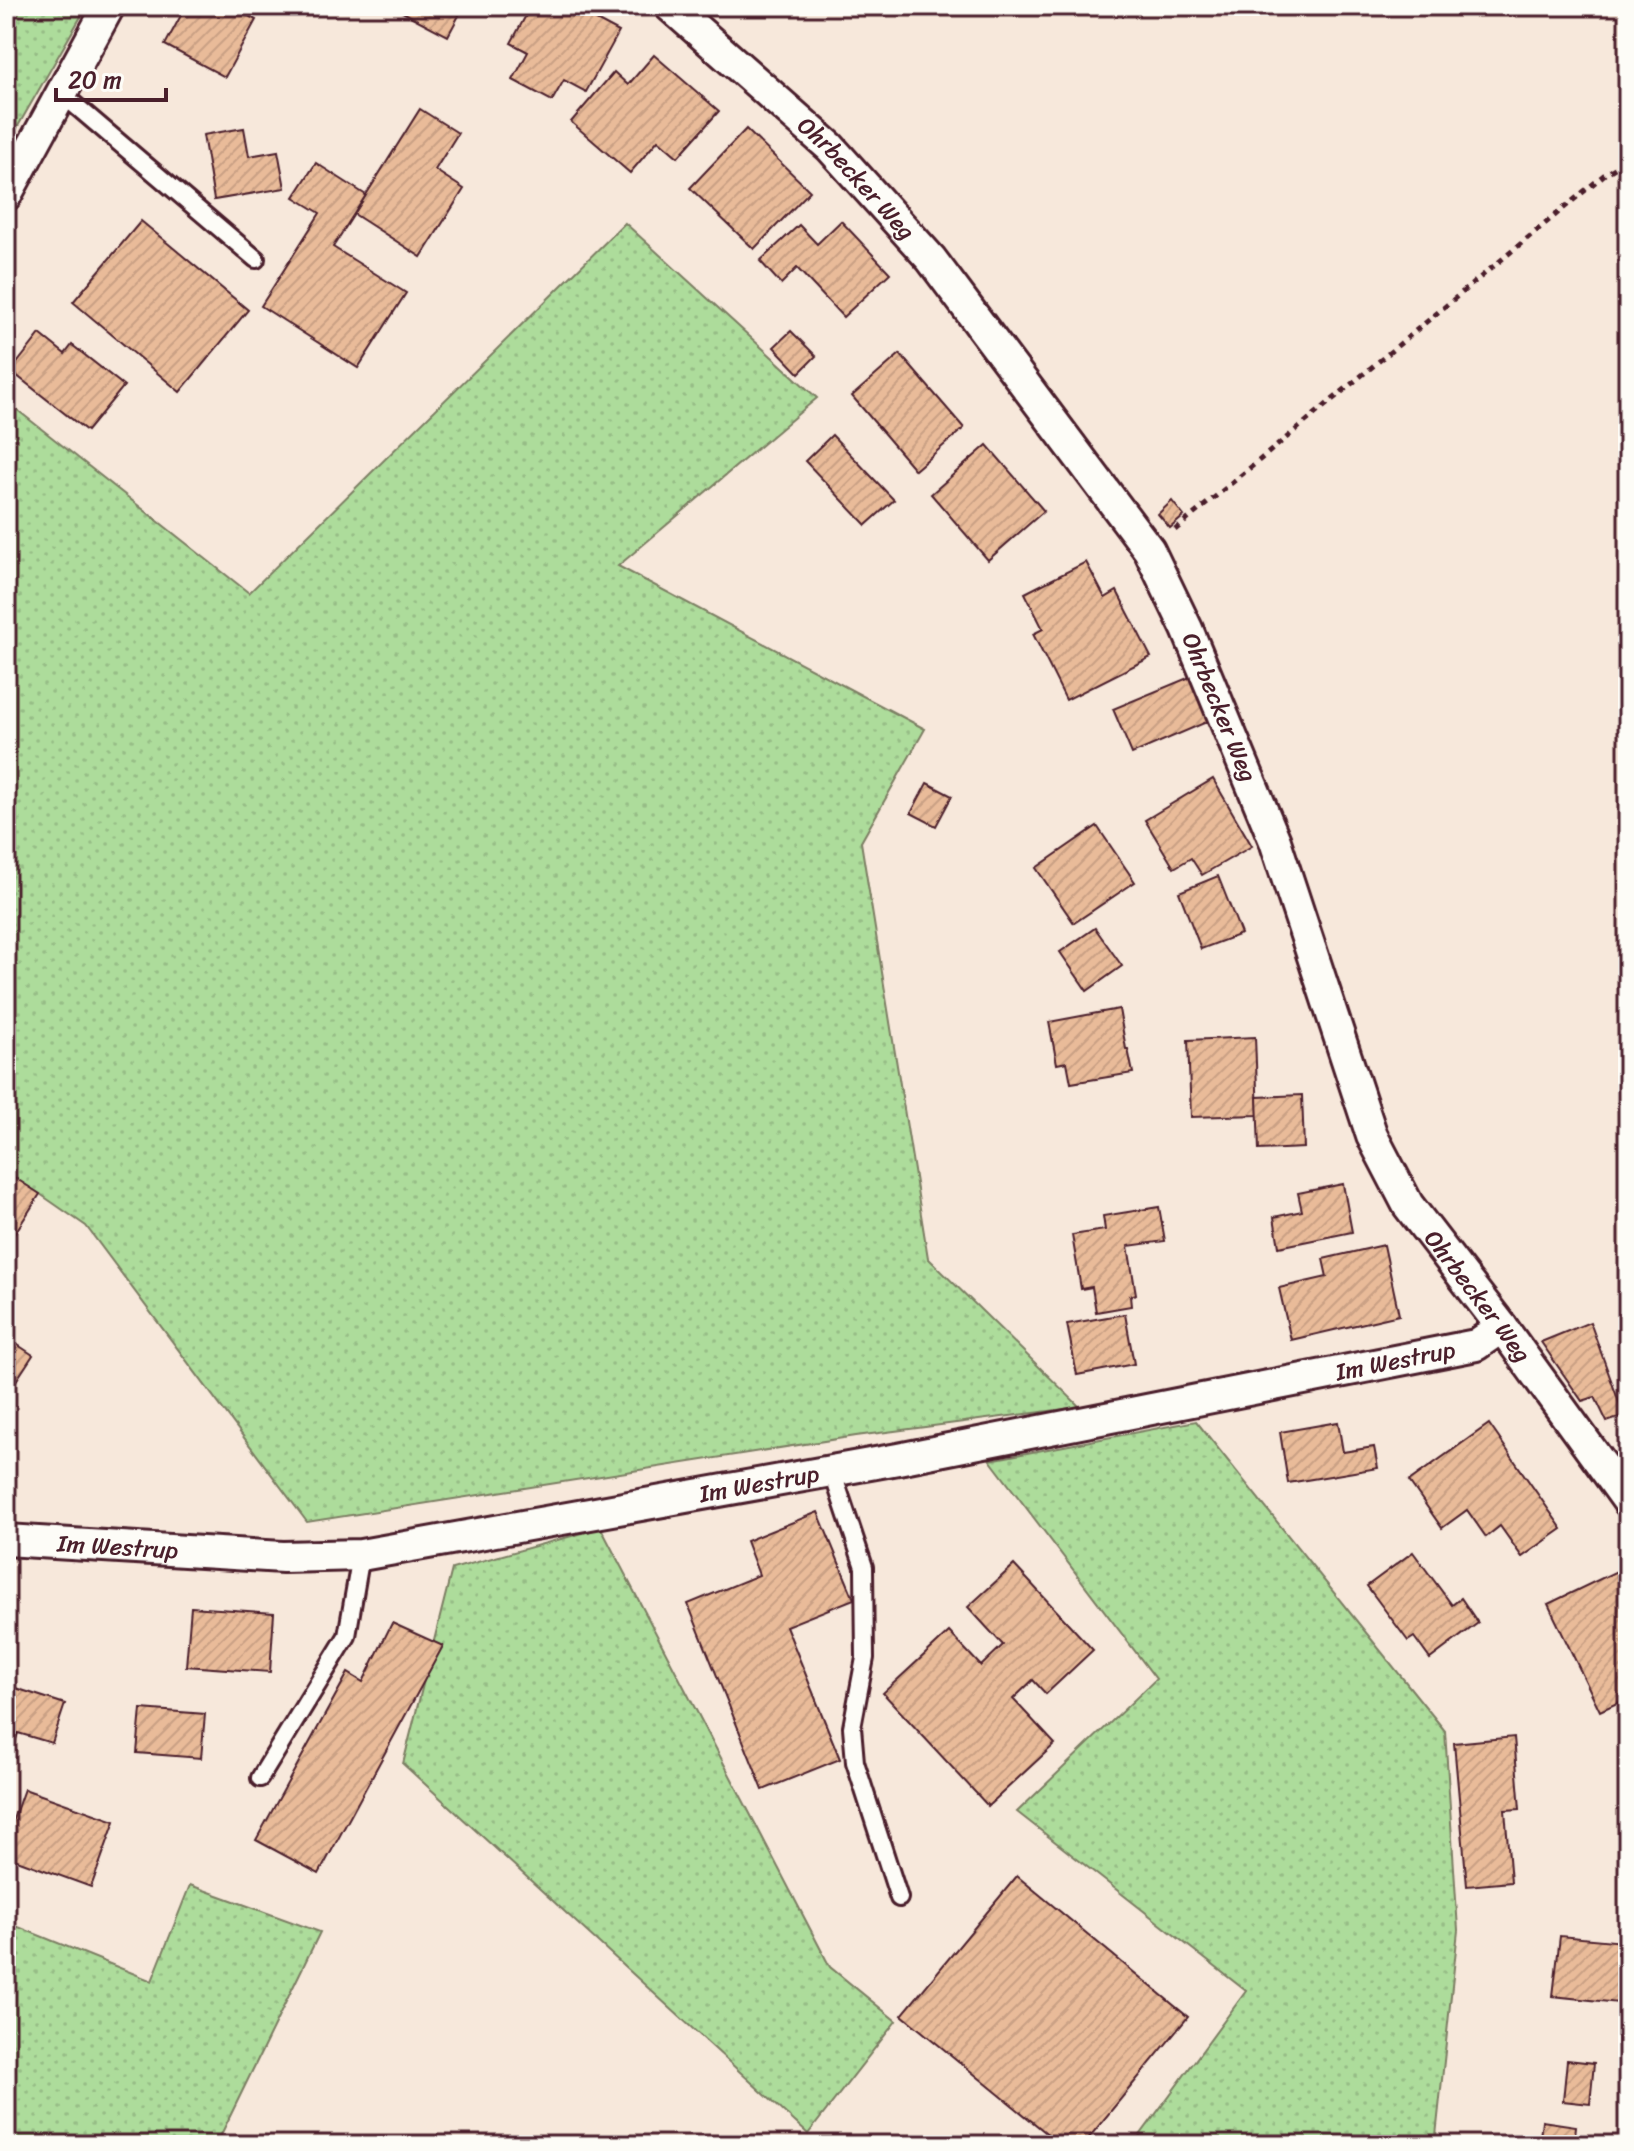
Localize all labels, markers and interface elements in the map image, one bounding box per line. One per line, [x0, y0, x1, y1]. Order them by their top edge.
scale bar [56, 52, 166, 102]
text: 20 m [68, 59, 122, 101]
street label: Ohrbecker Weg [787, 106, 926, 250]
street label: Ohrbecker Weg [1170, 626, 1269, 788]
street label: Ohrbecker Weg [1413, 1220, 1542, 1372]
street label: Im Westrup [1331, 1329, 1459, 1393]
street label: Im Westrup [695, 1452, 823, 1515]
street label: Im Westrup [55, 1522, 180, 1572]

